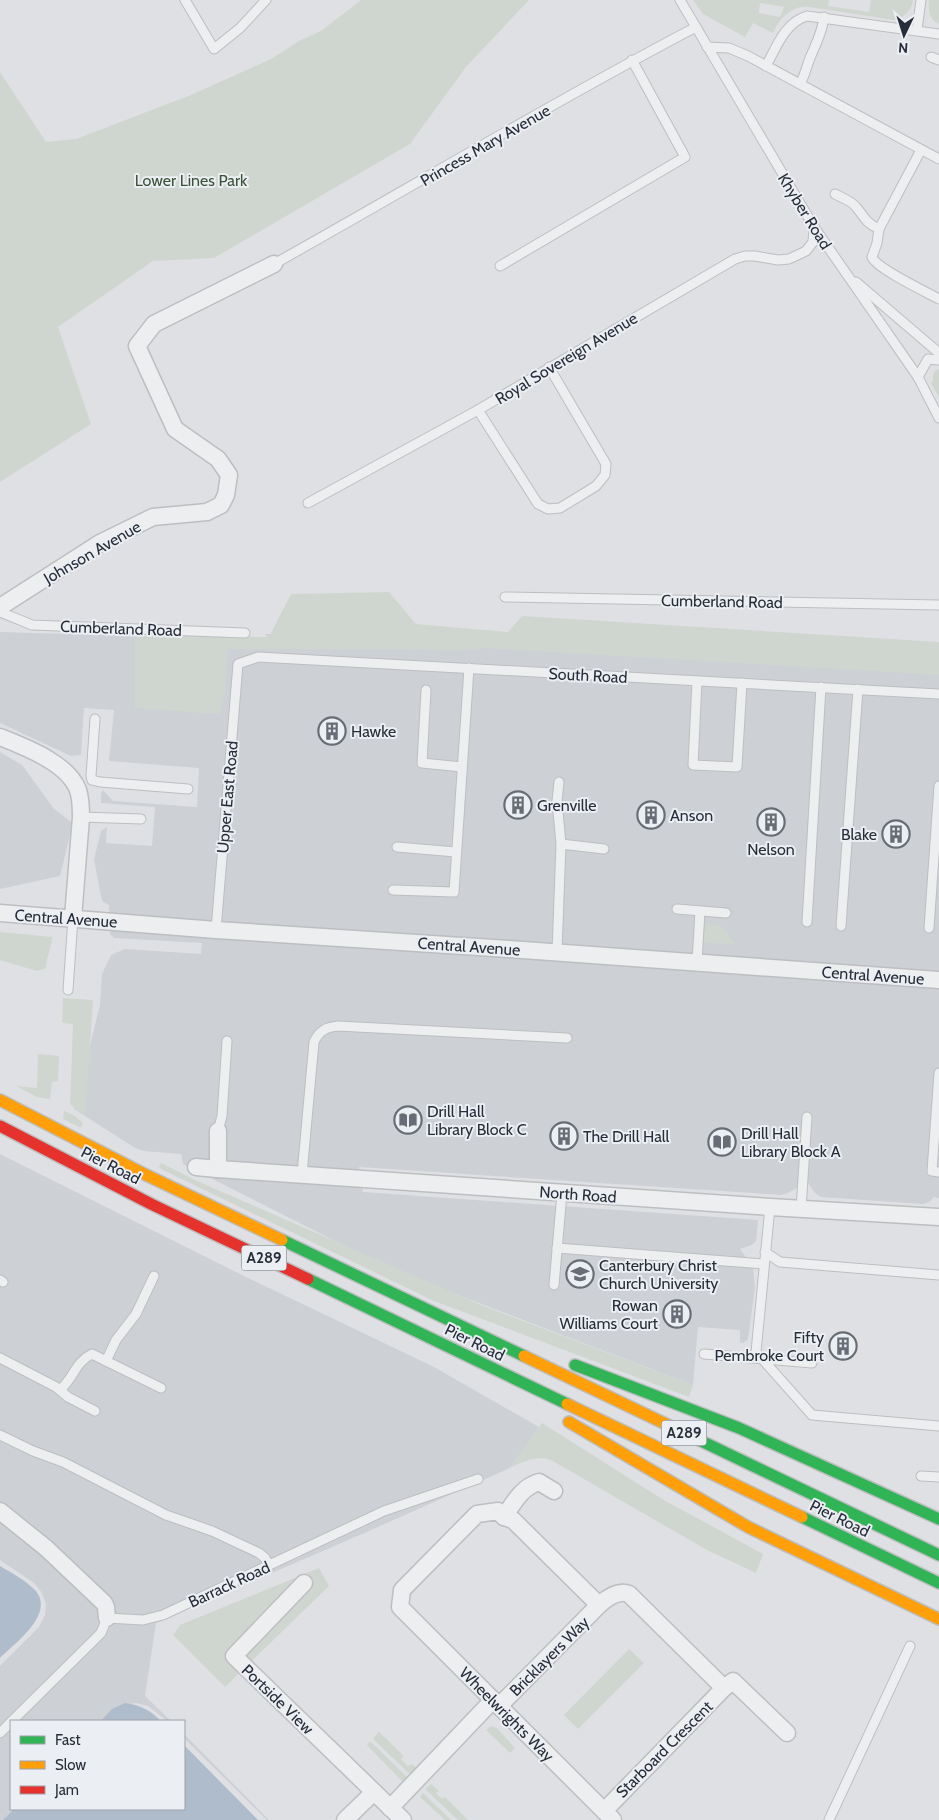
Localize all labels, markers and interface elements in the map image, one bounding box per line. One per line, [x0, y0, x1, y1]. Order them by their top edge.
north arrow [879, 10, 929, 60]
text: N [898, 39, 909, 57]
street label: Princess Mary Avenue [417, 101, 554, 190]
street label: Khyber Road [774, 170, 835, 253]
park label: Lower Lines Park [135, 171, 248, 190]
street label: Royal Sovereign Avenue [492, 308, 641, 408]
street label: Johnson Avenue [39, 517, 144, 588]
street label: Cumberland Road [661, 591, 783, 612]
street label: Cumberland Road [60, 617, 182, 640]
street label: South Road [548, 664, 628, 687]
building icon: Hawke [317, 716, 347, 746]
place label: Hawke [351, 722, 396, 741]
street label: Upper East Road [213, 740, 242, 854]
building icon: Grenville [503, 790, 533, 820]
place label: Grenville [537, 796, 596, 815]
building icon: Anson [636, 800, 666, 830]
place label: Anson [670, 806, 713, 825]
building icon: Nelson [756, 807, 786, 837]
building icon: Blake [881, 819, 911, 849]
place label: Blake [841, 825, 877, 844]
place label: Nelson [747, 840, 795, 859]
street label: Central Avenue [14, 905, 118, 932]
street label: Central Avenue [417, 933, 521, 960]
street label: Central Avenue [821, 962, 925, 989]
place label: Drill Hall Library Block C [427, 1102, 527, 1139]
library icon: Drill Hall Library Block C [393, 1105, 423, 1135]
building icon: The Drill Hall [549, 1121, 579, 1151]
place label: Drill Hall Library Block A [741, 1124, 841, 1161]
place label: The Drill Hall [583, 1127, 670, 1146]
library icon: Drill Hall Library Block A [707, 1127, 737, 1157]
street label: Pier Road [78, 1142, 144, 1188]
street label: North Road [539, 1182, 617, 1207]
road number: A289 [242, 1246, 286, 1270]
place label: Canterbury Christ Church University [599, 1256, 718, 1293]
school or university icon: Canterbury Christ Church University [565, 1259, 595, 1289]
place label: Rowan Williams Court [559, 1296, 659, 1333]
building icon: Rowan Williams Court [662, 1299, 692, 1329]
street label: Pier Road [442, 1320, 508, 1365]
place label: Fifty Pembroke Court [714, 1328, 825, 1365]
building icon: Fifty Pembroke Court [828, 1331, 858, 1361]
road number: A289 [662, 1420, 706, 1446]
street label: Pier Road [807, 1496, 873, 1541]
street label: Barrack Road [185, 1557, 273, 1612]
street label: Bricklayers Way [506, 1613, 593, 1700]
street label: Portside View [238, 1660, 318, 1739]
street label: Wheelwrights Way [455, 1663, 558, 1766]
street label: Starboard Crescent [612, 1697, 717, 1802]
legend [10, 1720, 185, 1810]
text: Fast [55, 1731, 80, 1749]
text: Slow [55, 1756, 86, 1774]
text: Jam [54, 1781, 79, 1799]

